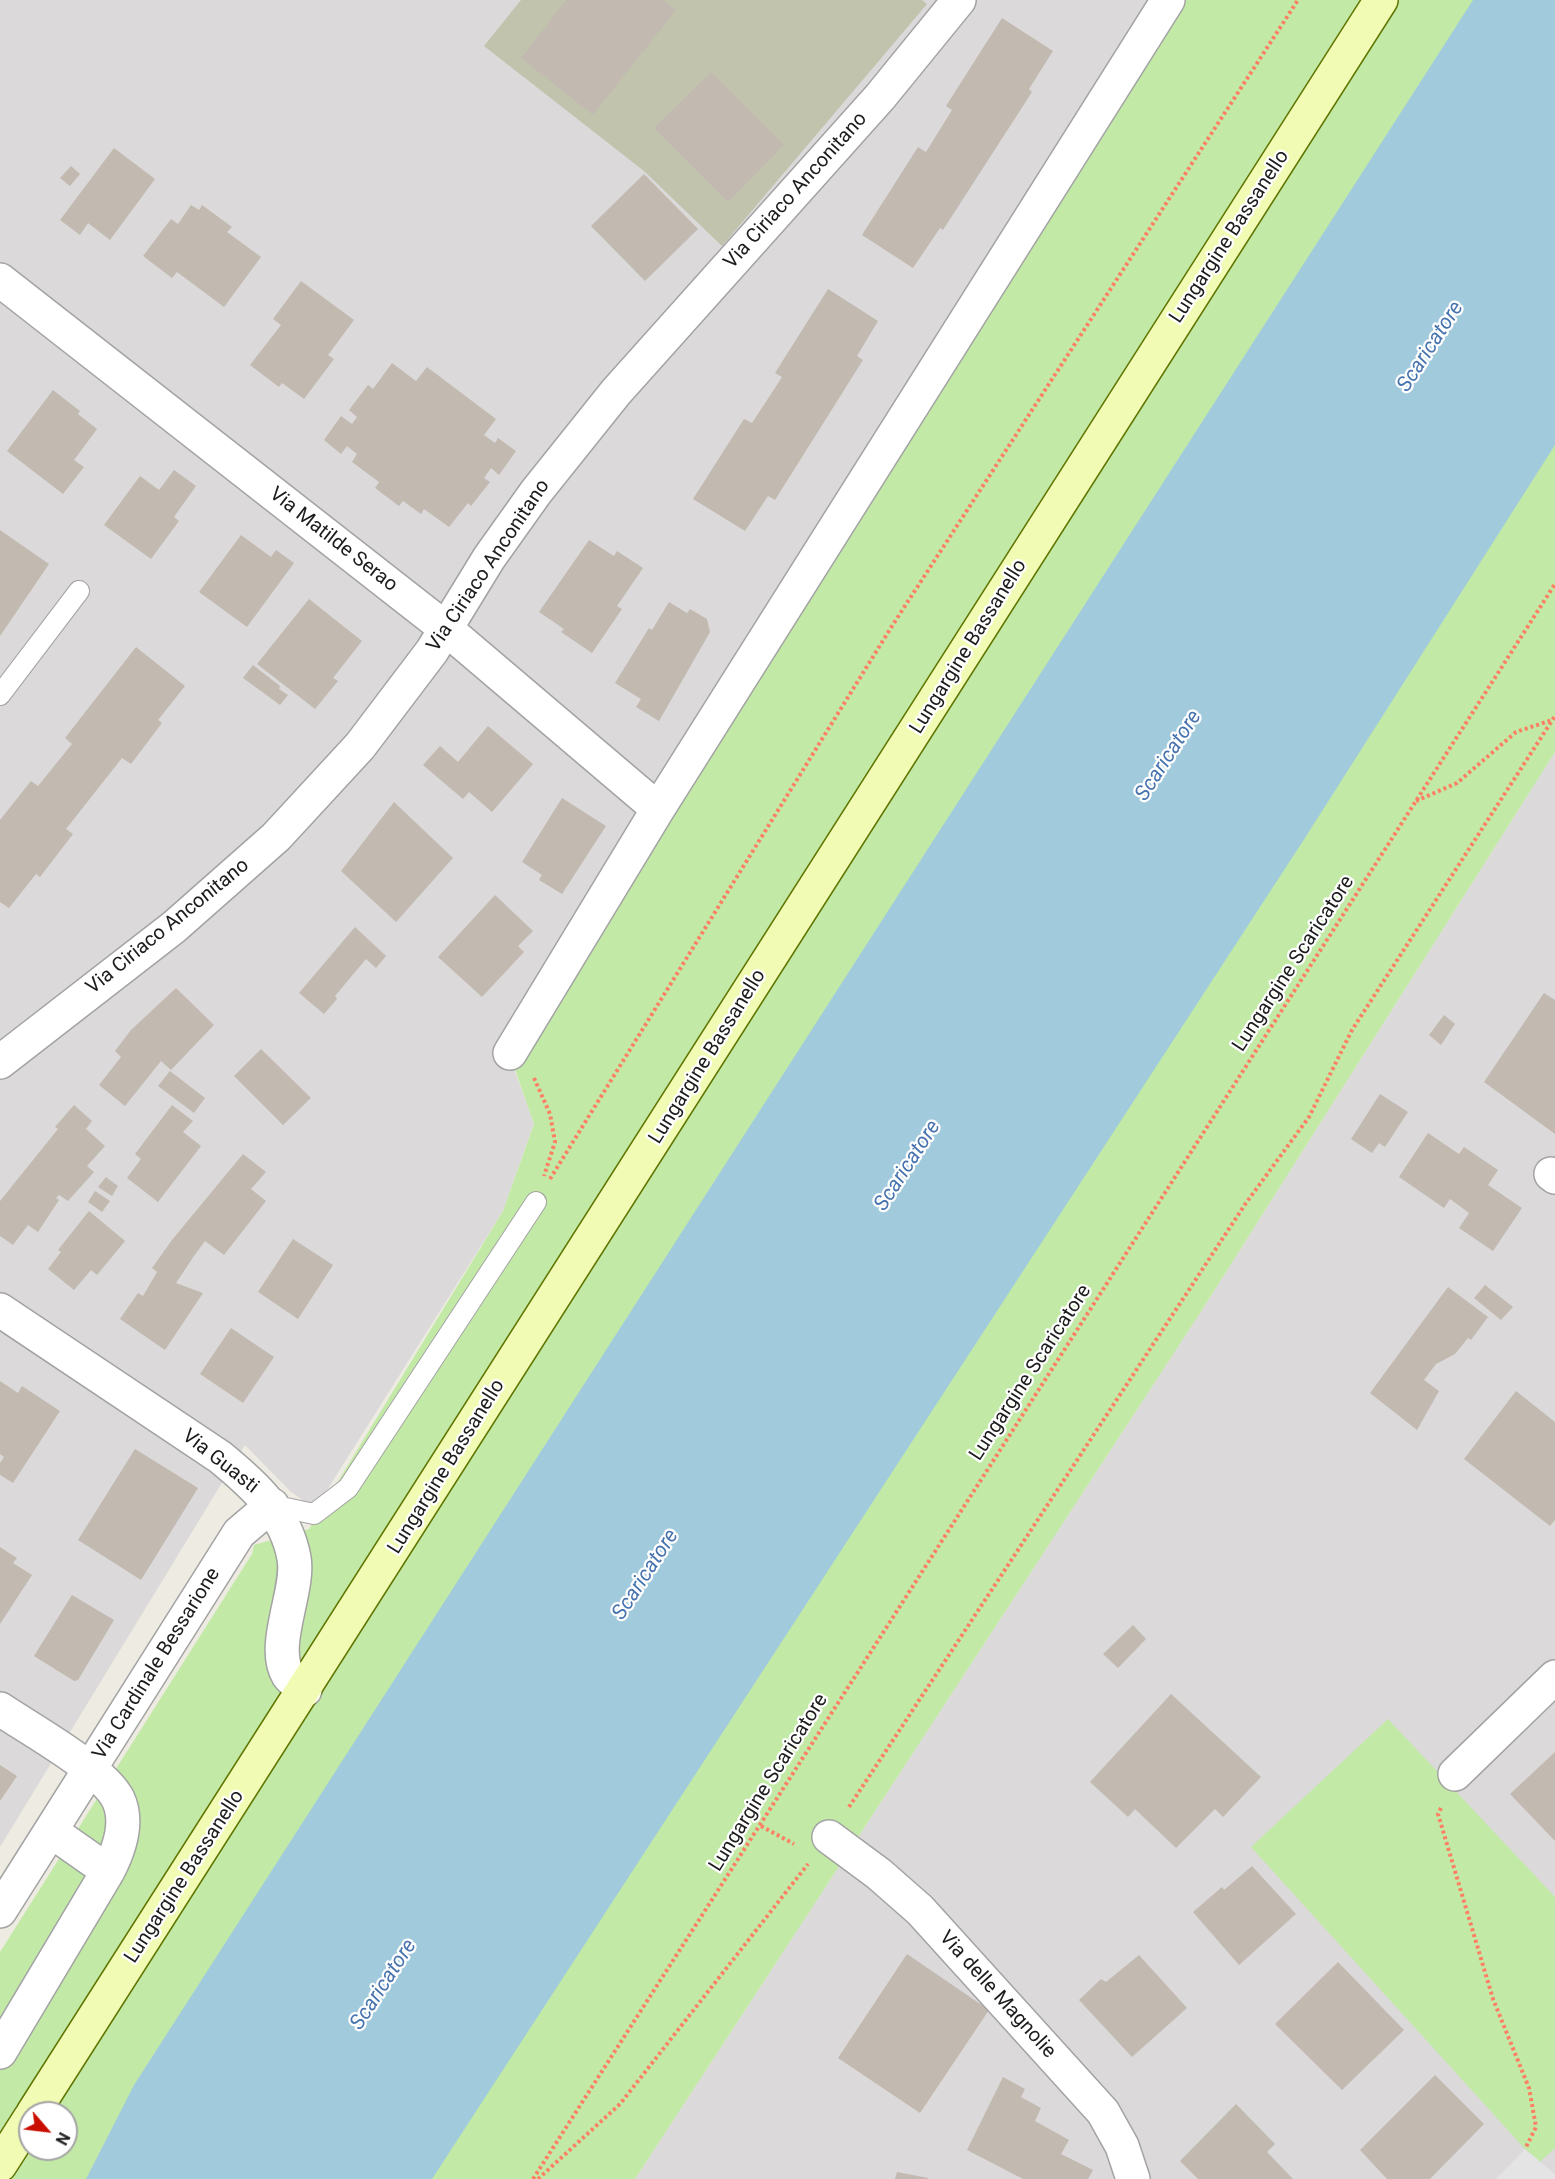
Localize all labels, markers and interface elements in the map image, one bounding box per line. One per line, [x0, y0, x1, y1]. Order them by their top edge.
street label: Via Ciriaco Anconitano [719, 108, 873, 274]
street label: Lungargine Bassanello [1165, 146, 1295, 328]
water label: Scaricatore [1392, 297, 1470, 397]
street label: Via Ciriaco Anconitano [422, 475, 556, 657]
street label: Via Matilde Serao [264, 483, 402, 597]
street label: Lungargine Bassanello [905, 555, 1033, 739]
water label: Scaricatore [1130, 706, 1208, 806]
street label: Via Ciriaco Anconitano [82, 854, 254, 1000]
street label: Lungargine Scaricatore [1228, 872, 1360, 1056]
street label: Lungargine Bassanello [644, 965, 772, 1149]
water label: Scaricatore [869, 1116, 947, 1216]
street label: Lungargine Scaricatore [965, 1281, 1097, 1465]
street label: Lungargine Bassanello [383, 1375, 511, 1559]
street label: Via Guasti [177, 1425, 263, 1499]
water label: Scaricatore [607, 1525, 685, 1625]
street label: Via Cardinale Bessarione [88, 1564, 226, 1764]
street label: Lungargine Scaricatore [705, 1690, 833, 1876]
street label: Lungargine Bassanello [120, 1786, 250, 1968]
street label: Via delle Magnolie [934, 1926, 1060, 2064]
water label: Scaricatore [345, 1935, 423, 2035]
north arrow [18, 2101, 78, 2161]
text: N [52, 2129, 74, 2148]

